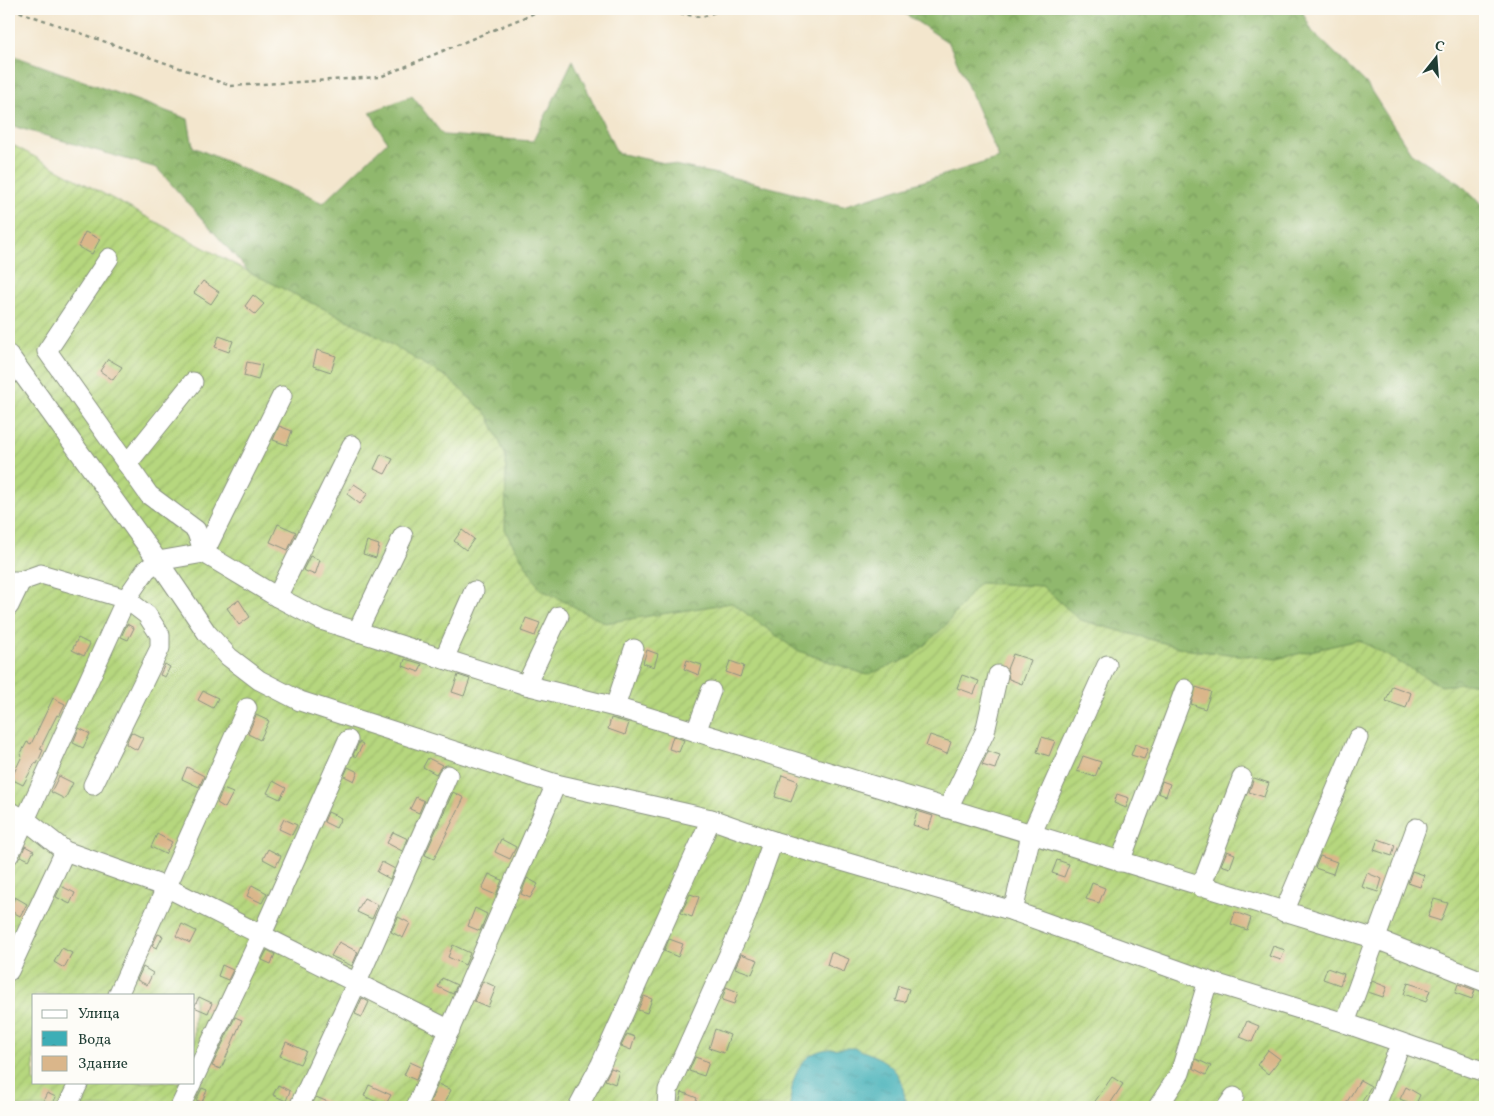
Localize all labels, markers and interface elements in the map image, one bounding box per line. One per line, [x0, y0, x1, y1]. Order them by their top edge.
north arrow [1412, 32, 1462, 82]
text: С [1432, 37, 1446, 57]
legend [32, 994, 195, 1084]
text: Улица [78, 1004, 120, 1025]
text: Вода [78, 1030, 111, 1051]
text: Здание [78, 1054, 128, 1075]

